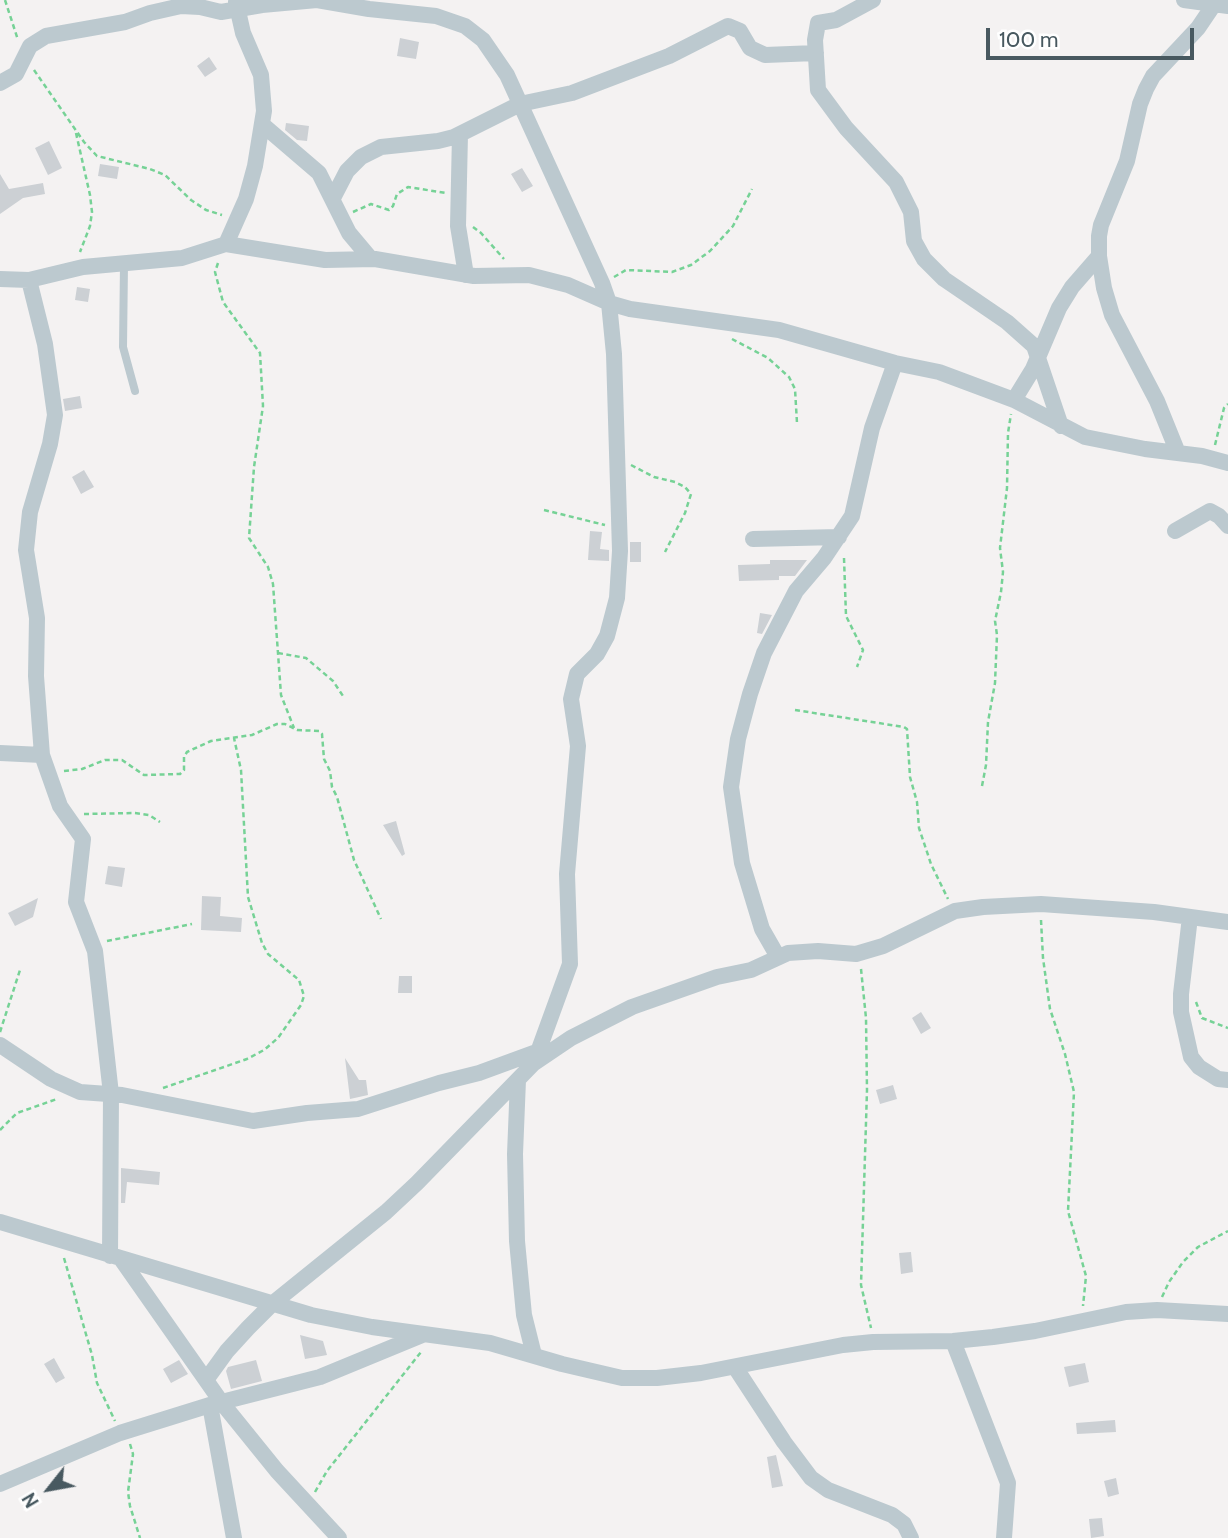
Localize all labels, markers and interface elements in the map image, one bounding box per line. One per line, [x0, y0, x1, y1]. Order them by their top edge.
scale bar [990, 14, 1198, 58]
text: 100 m [999, 27, 1058, 52]
north arrow [14, 1454, 84, 1524]
text: N [17, 1488, 44, 1512]

